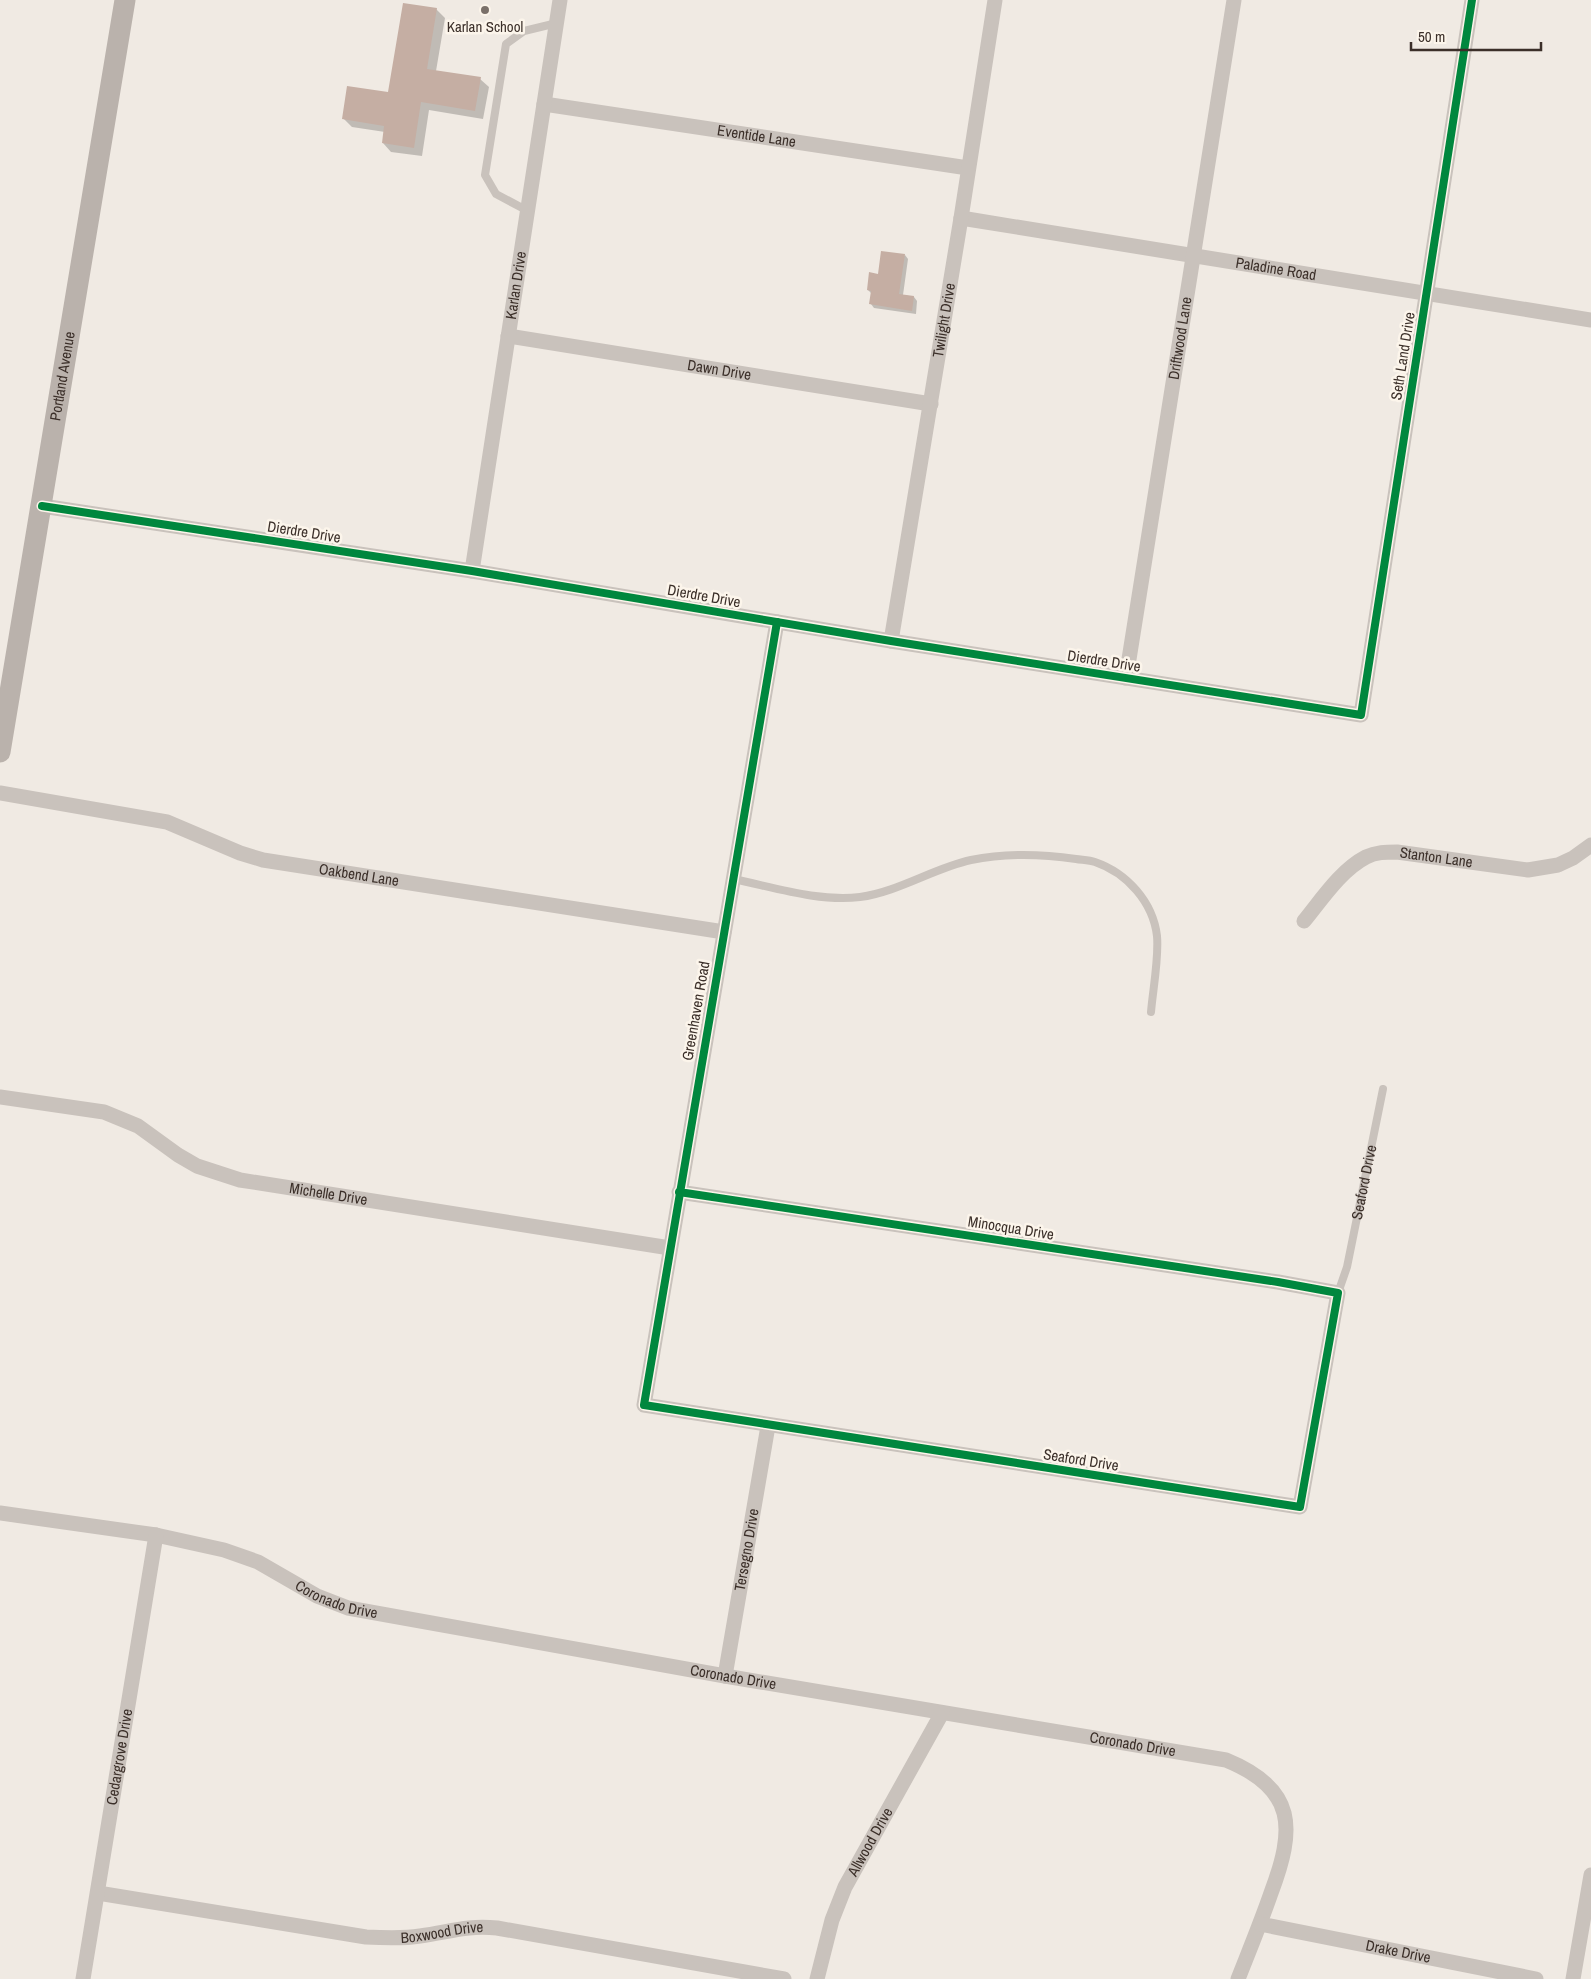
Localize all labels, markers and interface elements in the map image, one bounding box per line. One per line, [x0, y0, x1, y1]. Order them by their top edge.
marker: Karlan School [479, 4, 491, 16]
place label: Karlan School [447, 16, 523, 37]
scale bar [1411, 20, 1541, 52]
text: 50 m [1418, 26, 1445, 47]
street label: Eventide Lane [716, 119, 798, 152]
street label: Karlan Drive [500, 250, 531, 321]
street label: Paladine Road [1234, 252, 1318, 285]
street label: Twilight Drive [927, 281, 960, 359]
street label: Driftwood Lane [1163, 295, 1197, 381]
street label: Seth Land Drive [1385, 310, 1420, 401]
street label: Portland Avenue [44, 330, 80, 422]
street label: Dawn Drive [686, 354, 753, 385]
street label: Dierdre Drive [266, 515, 342, 548]
street label: Dierdre Drive [666, 579, 742, 612]
street label: Dierdre Drive [1066, 644, 1142, 677]
street label: Stanton Lane [1399, 842, 1474, 872]
street label: Oakbend Lane [318, 858, 401, 891]
street label: Greenhaven Road [676, 960, 715, 1062]
street label: Seaford Drive [1346, 1143, 1382, 1221]
street label: Michelle Drive [288, 1177, 369, 1210]
street label: Minocqua Drive [967, 1210, 1056, 1245]
street label: Seaford Drive [1042, 1443, 1120, 1476]
street label: Tersegno Drive [729, 1507, 764, 1593]
street label: Coronado Drive [291, 1575, 380, 1623]
street label: Coronado Drive [689, 1659, 778, 1694]
street label: Cedargrove Drive [101, 1707, 137, 1807]
street label: Coronado Drive [1088, 1726, 1177, 1761]
street label: Allwood Drive [842, 1803, 897, 1881]
street label: Boxwood Drive [400, 1916, 484, 1948]
street label: Drake Drive [1364, 1934, 1433, 1968]

